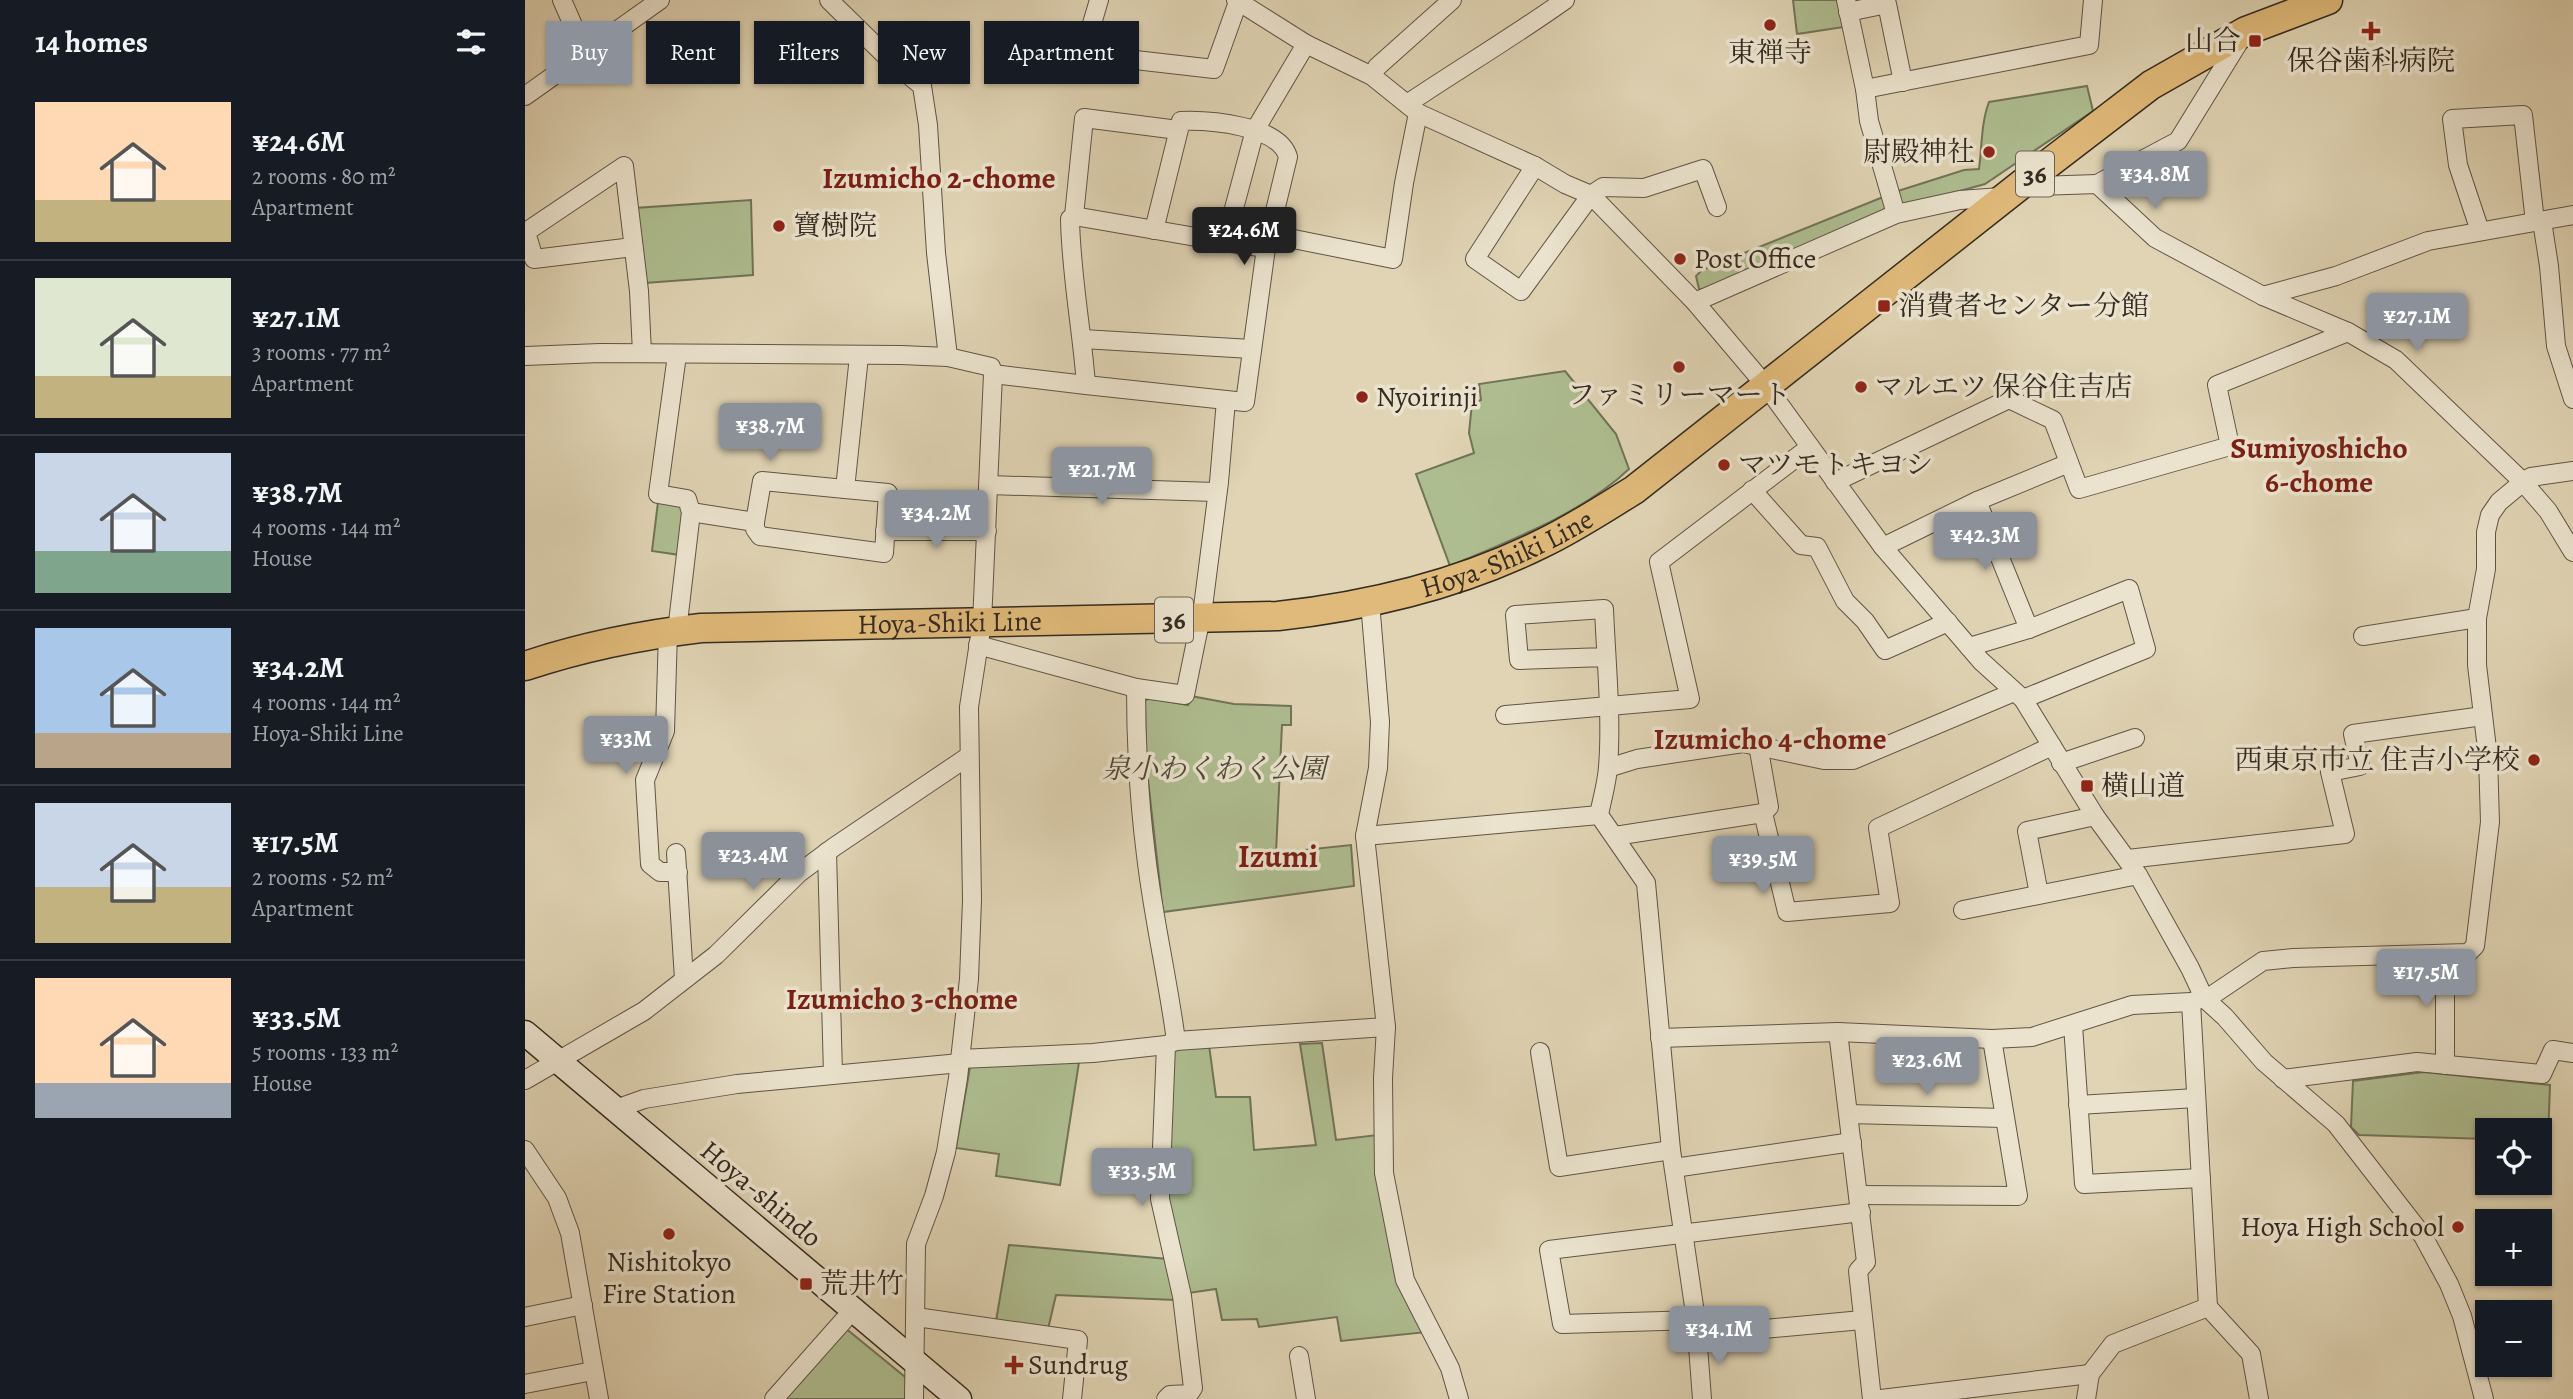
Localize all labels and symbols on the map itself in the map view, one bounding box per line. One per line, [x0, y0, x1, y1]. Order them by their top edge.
marker: 東禅寺 [1762, 17, 1778, 33]
marker: 保谷歯科病院 [2361, 21, 2381, 41]
place label: 山合 [2185, 22, 2241, 60]
marker: 山合 [2247, 33, 2263, 49]
place label: 東禅寺 [1728, 34, 1812, 72]
place label: 保谷歯科病院 [2287, 42, 2455, 80]
place label: 尉殿神社 [1863, 133, 1975, 171]
marker: 尉殿神社 [1981, 144, 1997, 160]
road number: 36 [2016, 152, 2054, 196]
pin: ¥34.8M [2098, 152, 2212, 211]
district label: Izumicho 2-chome [822, 158, 1056, 198]
place label: 寶樹院 [793, 207, 877, 245]
pin: ¥24.6M [1187, 208, 1301, 267]
marker: 寶樹院 [771, 218, 787, 234]
place label: Post Office [1694, 240, 1816, 278]
marker: Post Office [1672, 251, 1688, 267]
place label: 消費者センター分館 [1898, 287, 2149, 325]
pin: ¥27.1M [2360, 294, 2474, 353]
marker: 消費者センター分館 [1876, 298, 1892, 314]
marker: ファミリーマート [1671, 359, 1687, 375]
place label: マルエツ 保谷住吉店 [1875, 368, 2133, 406]
place label: ファミリーマート [1567, 376, 1791, 414]
place label: Nyoirinji [1376, 378, 1478, 416]
marker: マルエツ 保谷住吉店 [1853, 379, 1869, 395]
marker: Nyoirinji [1354, 389, 1370, 405]
pin: ¥38.7M [713, 404, 827, 463]
district label: Sumiyoshicho 6-chome [2230, 428, 2408, 502]
place label: マツモトキヨシ [1738, 446, 1933, 484]
pin: ¥21.7M [1045, 448, 1159, 507]
marker: マツモトキヨシ [1716, 457, 1732, 473]
pin: ¥34.2M [879, 490, 993, 550]
street label: Hoya-Shiki Line [1416, 500, 1601, 607]
pin: ¥42.3M [1928, 512, 2042, 572]
road number: 36 [1155, 598, 1193, 642]
street label: Hoya-Shiki Line [857, 602, 1042, 644]
pin: ¥33M [585, 716, 667, 776]
district label: Izumicho 4-chome [1653, 719, 1887, 759]
place label: 西東京市立 住吉小学校 [2234, 741, 2520, 779]
park label: 泉小わくわく公園 [1102, 750, 1330, 788]
marker: 西東京市立 住吉小学校 [2526, 752, 2542, 768]
place label: 横山道 [2101, 767, 2185, 805]
marker: 横山道 [2079, 778, 2095, 794]
pin: ¥23.4M [696, 832, 810, 892]
district label: Izumi [1238, 834, 1318, 878]
pin: ¥39.5M [1706, 836, 1820, 896]
pin: ¥17.5M [2369, 950, 2483, 1009]
district label: Izumicho 3-chome [786, 979, 1018, 1019]
pin: ¥23.6M [1870, 1038, 1984, 1097]
street label: Hoya-shindo [692, 1132, 830, 1256]
pin: ¥33.5M [1085, 1148, 1199, 1208]
place label: Hoya High School [2240, 1208, 2444, 1246]
marker: Hoya High School [2450, 1219, 2466, 1235]
marker: Nishitokyo Fire Station [661, 1226, 677, 1242]
place label: Nishitokyo Fire Station [602, 1243, 736, 1313]
place label: 荒井竹 [820, 1265, 904, 1303]
marker: 荒井竹 [798, 1276, 814, 1292]
pin: ¥34.1M [1662, 1306, 1776, 1366]
place label: Sundrug [1028, 1346, 1128, 1384]
marker: Sundrug [1006, 1357, 1022, 1373]

